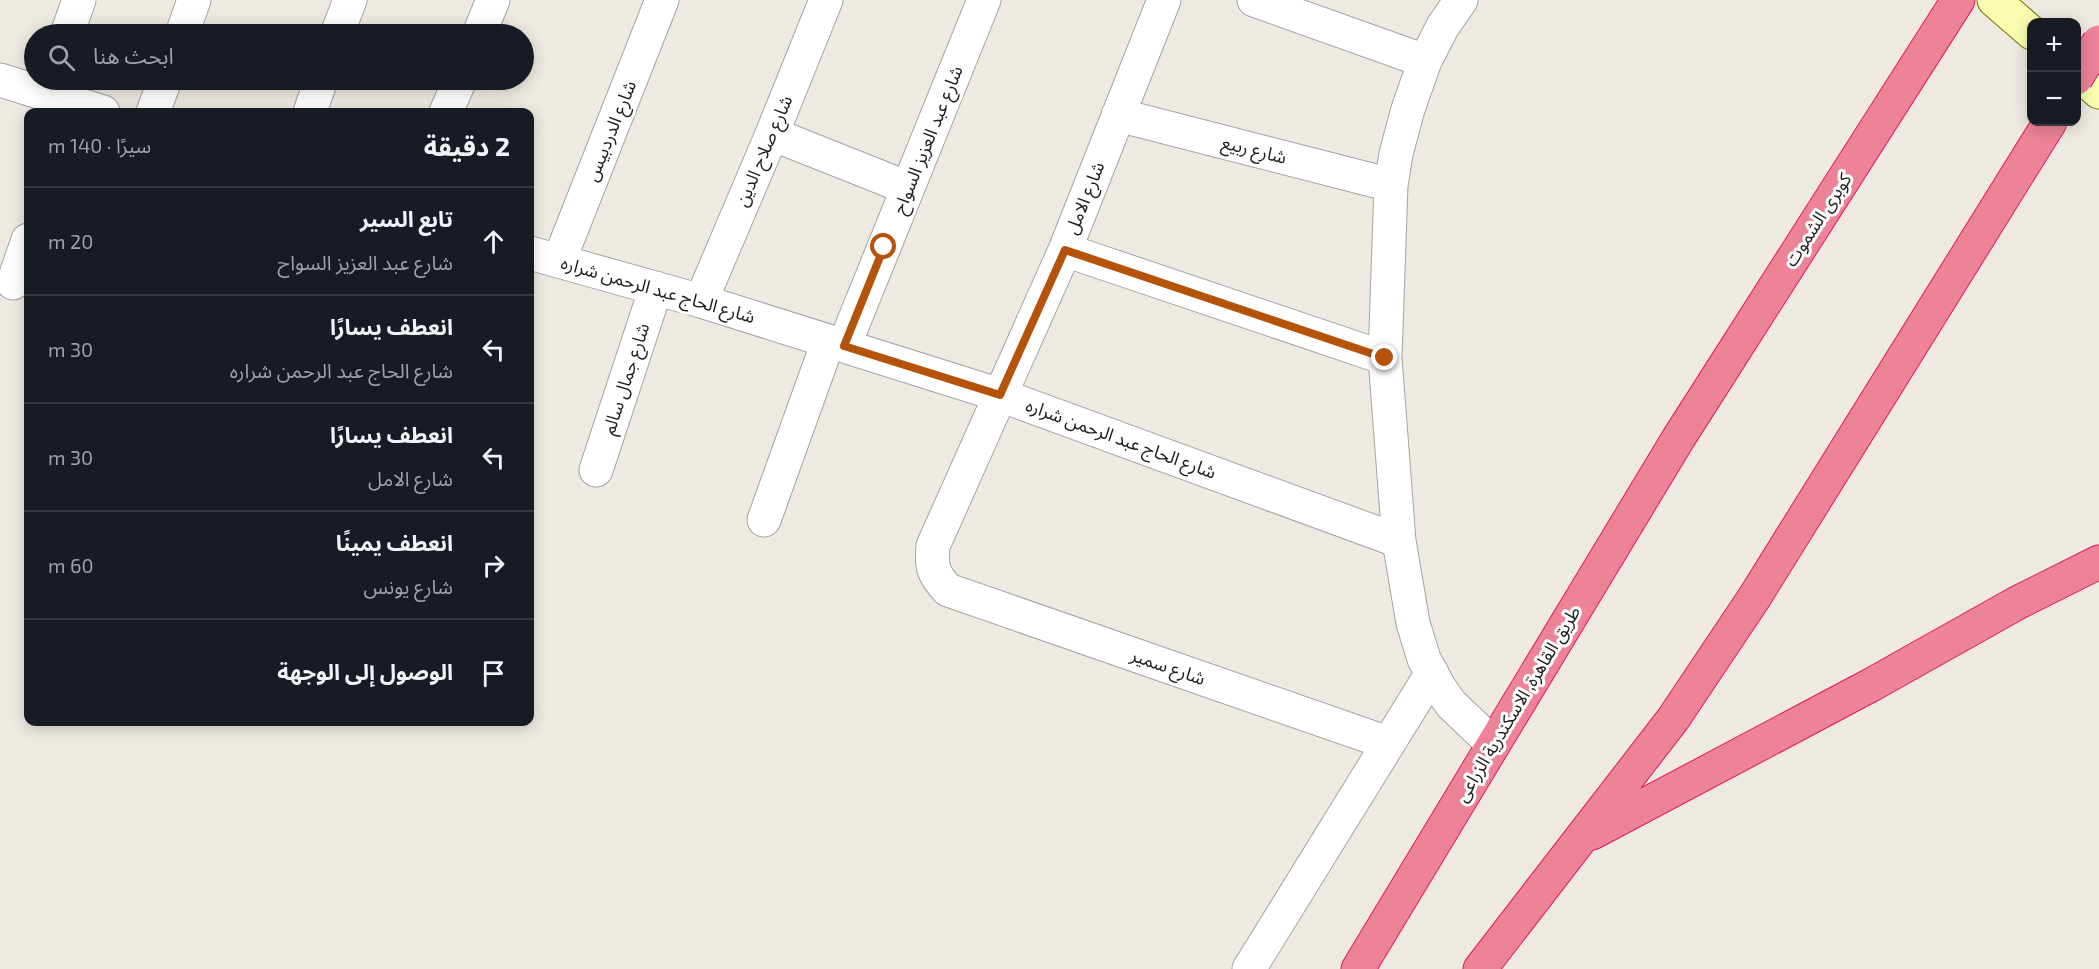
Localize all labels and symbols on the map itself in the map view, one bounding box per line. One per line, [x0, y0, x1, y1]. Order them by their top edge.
street label: شارع عبد العزيز السواح [887, 62, 971, 218]
street label: شارع الدردبيس [580, 77, 644, 186]
street label: شارع صلاح الدين [730, 92, 800, 211]
street label: شارع ربيع [1218, 130, 1289, 172]
street label: شارع الامل [1060, 158, 1112, 239]
street label: كوبرى الشموت [1779, 168, 1857, 271]
route start [870, 233, 896, 259]
street label: شارع الحاج عبد الرحمن شراره [558, 251, 758, 331]
street label: شارع جمال سالم [597, 320, 657, 438]
route end [1371, 344, 1397, 370]
street label: شارع الحاج عبد الرحمن شراره [1022, 393, 1219, 487]
street label: طريق القاهرة, الاسكندرية الزراعى [1450, 601, 1585, 806]
street label: شارع سمير [1126, 643, 1209, 693]

